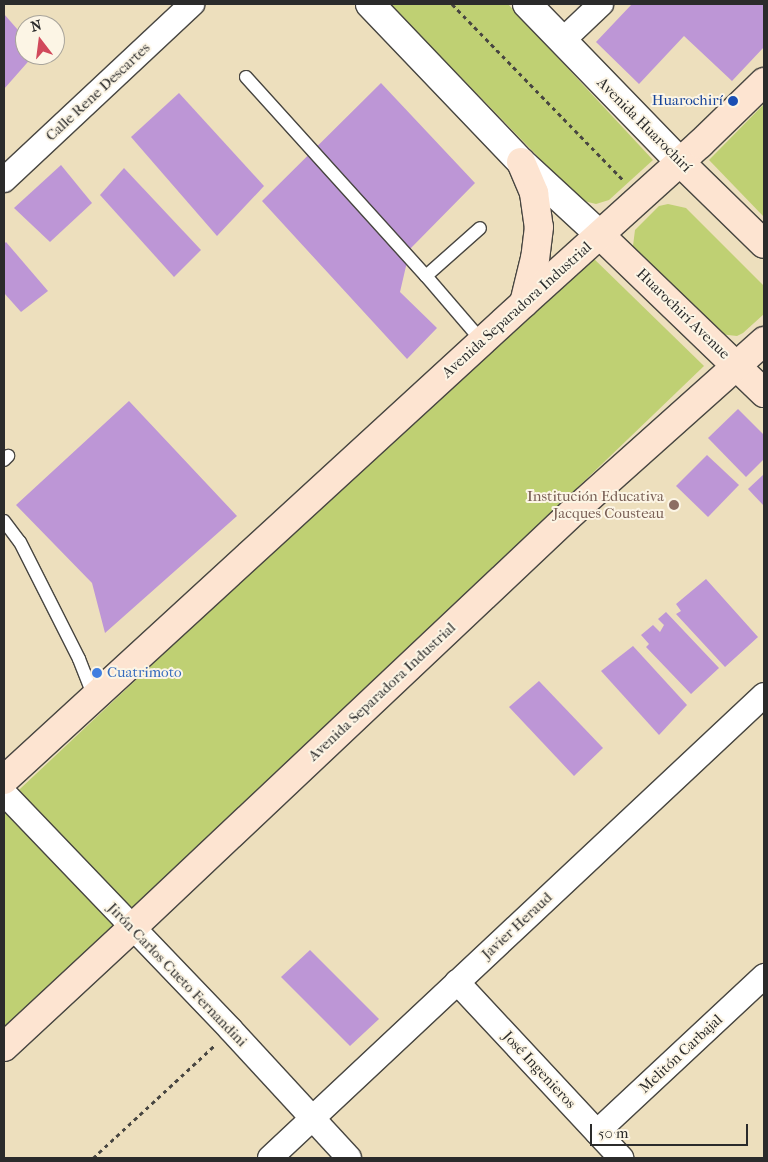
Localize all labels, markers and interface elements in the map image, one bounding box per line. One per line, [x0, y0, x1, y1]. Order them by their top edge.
north arrow [15, 15, 65, 65]
text: N [29, 16, 44, 36]
street label: Calle Rene Descartes [42, 39, 154, 145]
street label: Avenida Huarochirí [593, 74, 695, 176]
place label: Huarochirí [652, 92, 723, 110]
marker: Huarochirí [727, 95, 739, 107]
street label: Avenida Separadora Industrial [439, 238, 595, 382]
street label: Huarochirí Avenue [633, 265, 733, 363]
place label: Institución Educativa Jacques Cousteau [527, 487, 664, 522]
marker: Institución Educativa Jacques Cousteau [668, 499, 680, 511]
street label: Avenida Separadora Industrial [305, 619, 459, 765]
place label: Cuatrimoto [107, 664, 182, 682]
marker: Cuatrimoto [91, 667, 103, 679]
street label: Javier Heraud [478, 889, 556, 963]
street label: Jirón Carlos Cueto Fernandini [103, 899, 251, 1051]
street label: Melitón Carbajal [636, 1011, 726, 1097]
street label: José Ingenieros [499, 1028, 579, 1112]
scale bar [593, 1114, 750, 1146]
text: 50 m [598, 1124, 628, 1142]

